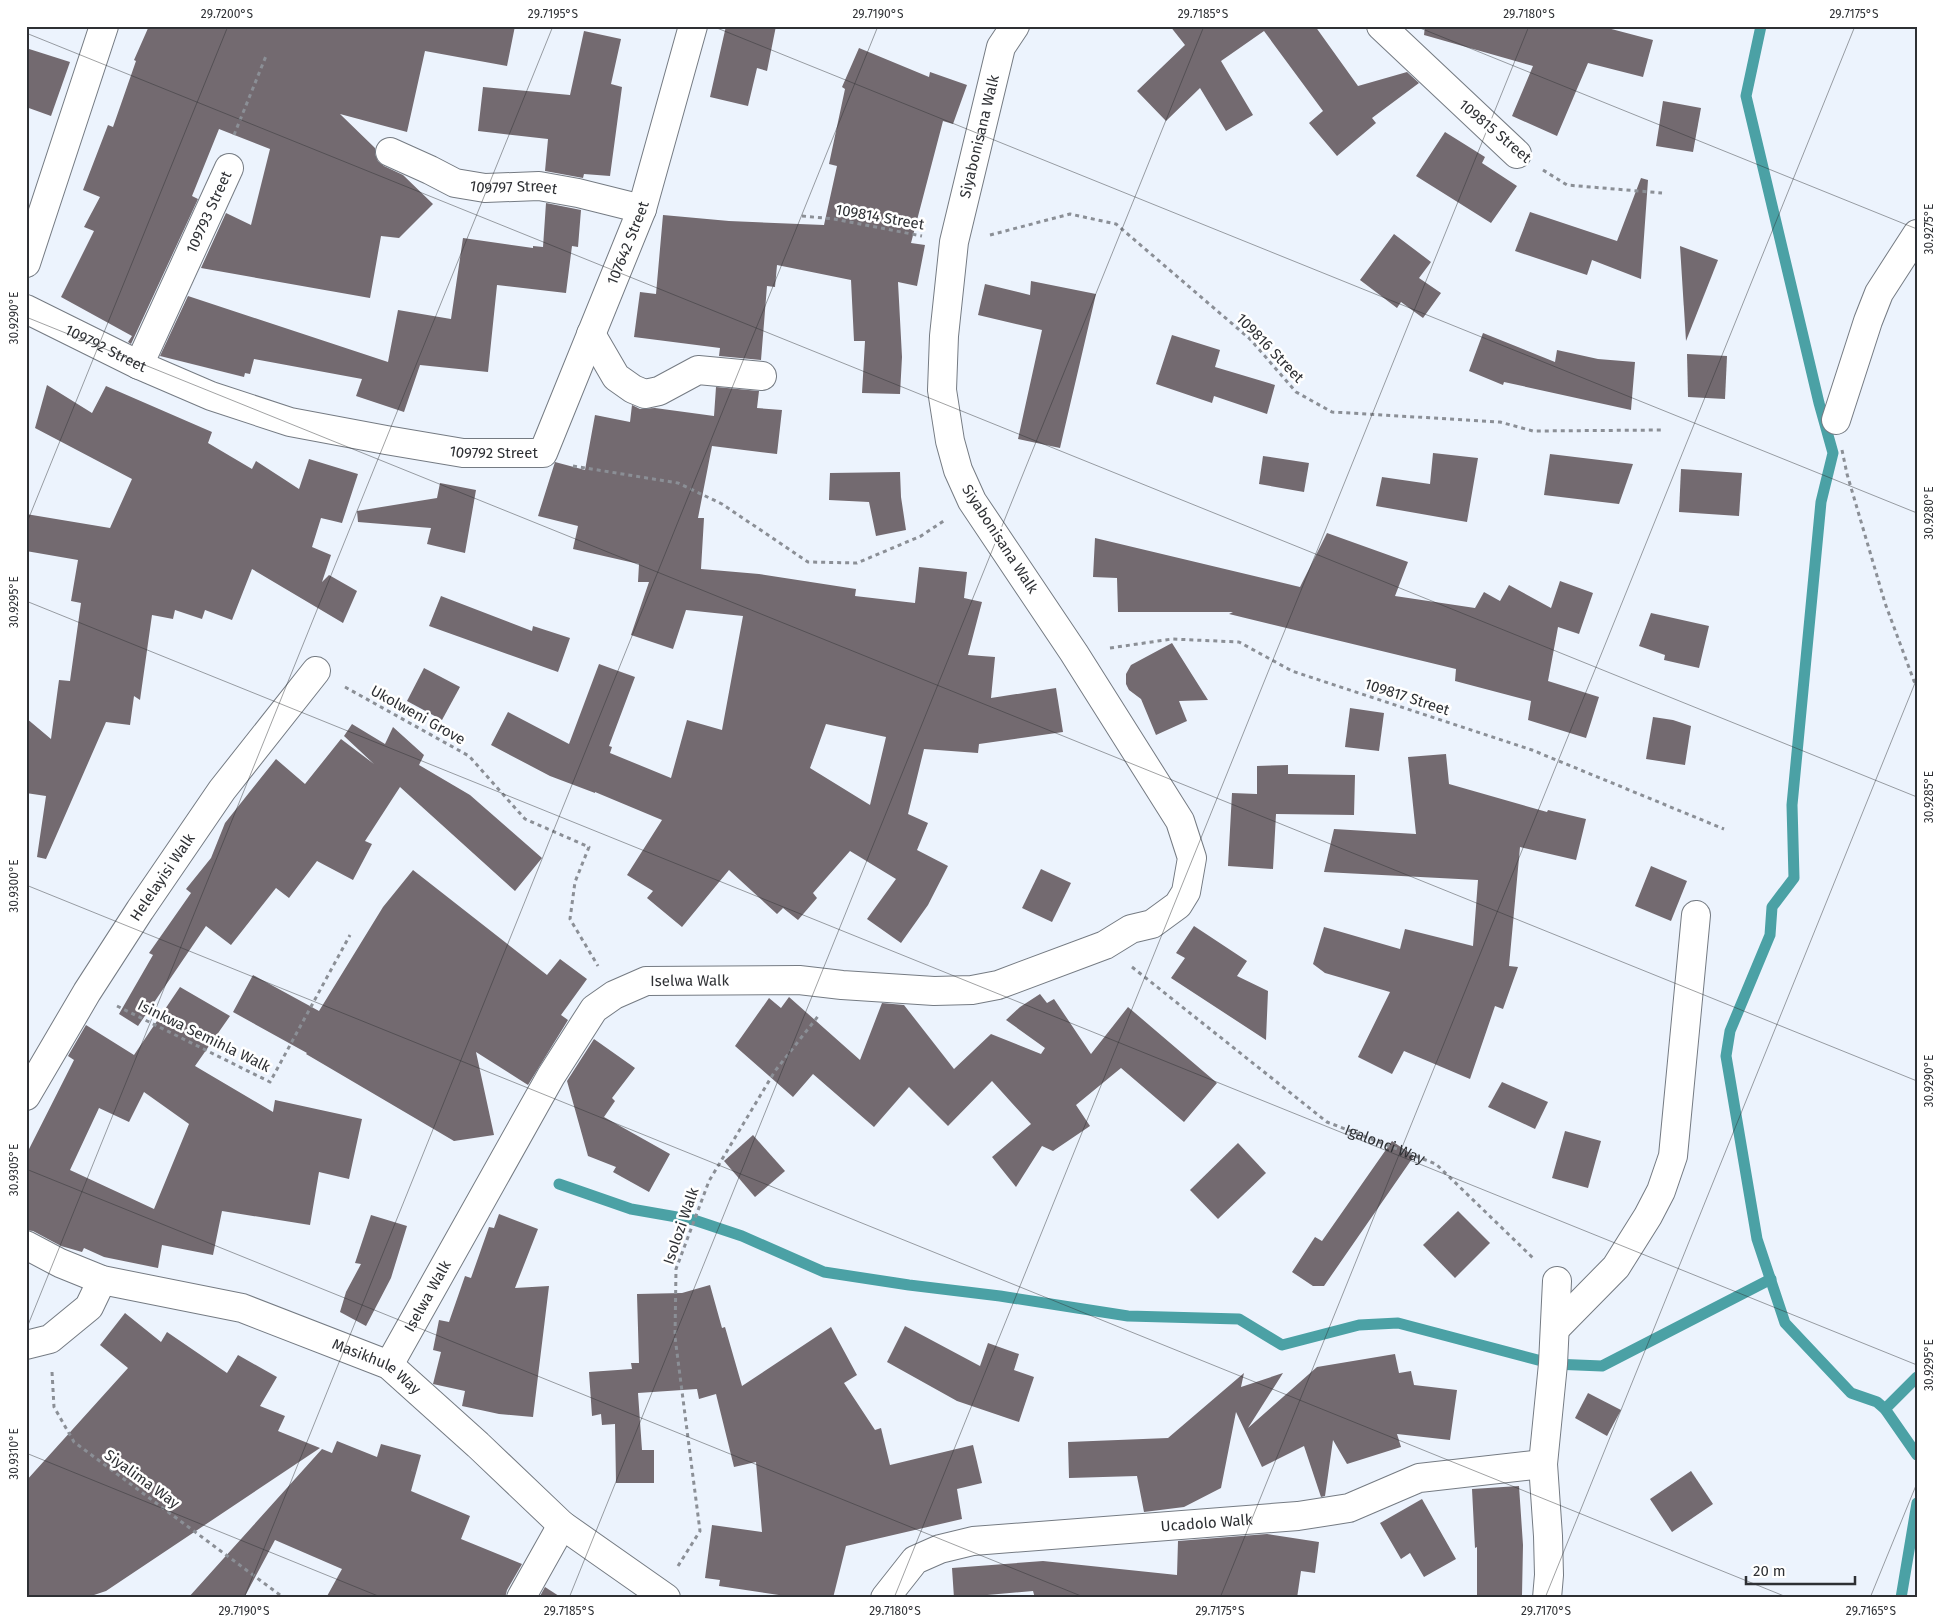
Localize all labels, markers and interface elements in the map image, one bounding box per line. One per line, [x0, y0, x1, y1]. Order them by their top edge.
text: 29.7200°S [201, 7, 254, 21]
text: 29.7195°S [528, 7, 579, 21]
text: 29.7190°S [852, 7, 904, 21]
text: 29.7185°S [1178, 7, 1229, 21]
text: 29.7180°S [1503, 7, 1555, 21]
text: 29.7175°S [1829, 7, 1879, 21]
street label: Siyabonisana Walk [956, 73, 1003, 200]
street label: 109815 Street [1455, 95, 1535, 167]
street label: 109793 Street [182, 168, 236, 256]
street label: 109797 Street [468, 177, 559, 198]
street label: 107642 Street [603, 199, 653, 288]
street label: 109814 Street [834, 200, 926, 234]
text: 30.9275°E [1922, 204, 1936, 254]
text: 30.9290°E [7, 292, 21, 344]
street label: 109816 Street [1232, 310, 1308, 387]
street label: 109792 Street [62, 321, 150, 376]
street label: 109792 Street [448, 442, 538, 462]
street label: Siyabonisana Walk [958, 481, 1042, 597]
text: 30.9280°E [1922, 486, 1936, 540]
text: 30.9295°E [7, 576, 21, 628]
street label: 109817 Street [1362, 675, 1452, 719]
street label: Ukolweni Grove [367, 682, 469, 748]
text: 30.9285°E [1922, 771, 1936, 823]
street label: Helelayisi Walk [126, 830, 199, 924]
text: 30.9300°E [7, 859, 21, 913]
street label: Iselwa Walk [650, 971, 730, 990]
street label: Isinkwa Semihla Walk [135, 996, 274, 1076]
text: 30.9290°E [1922, 1055, 1936, 1107]
street label: Igalonci Way [1342, 1121, 1428, 1168]
text: 30.9305°E [7, 1144, 21, 1196]
street label: Isolozi Walk [659, 1185, 703, 1267]
street label: Iselwa Walk [401, 1257, 455, 1335]
street label: Masikhule Way [330, 1335, 425, 1399]
text: 30.9295°E [1922, 1339, 1936, 1391]
text: 30.9310°E [7, 1428, 21, 1480]
street label: Siyalima Way [101, 1446, 184, 1513]
street label: Ucadolo Walk [1160, 1511, 1254, 1536]
scale bar [1746, 1554, 1854, 1586]
text: 20 m [1753, 1562, 1786, 1580]
text: 29.7190°S [218, 1604, 270, 1618]
text: 29.7185°S [544, 1604, 595, 1618]
text: 29.7180°S [869, 1604, 921, 1618]
text: 29.7175°S [1195, 1604, 1245, 1618]
text: 29.7170°S [1521, 1604, 1571, 1618]
text: 29.7165°S [1846, 1604, 1897, 1618]

